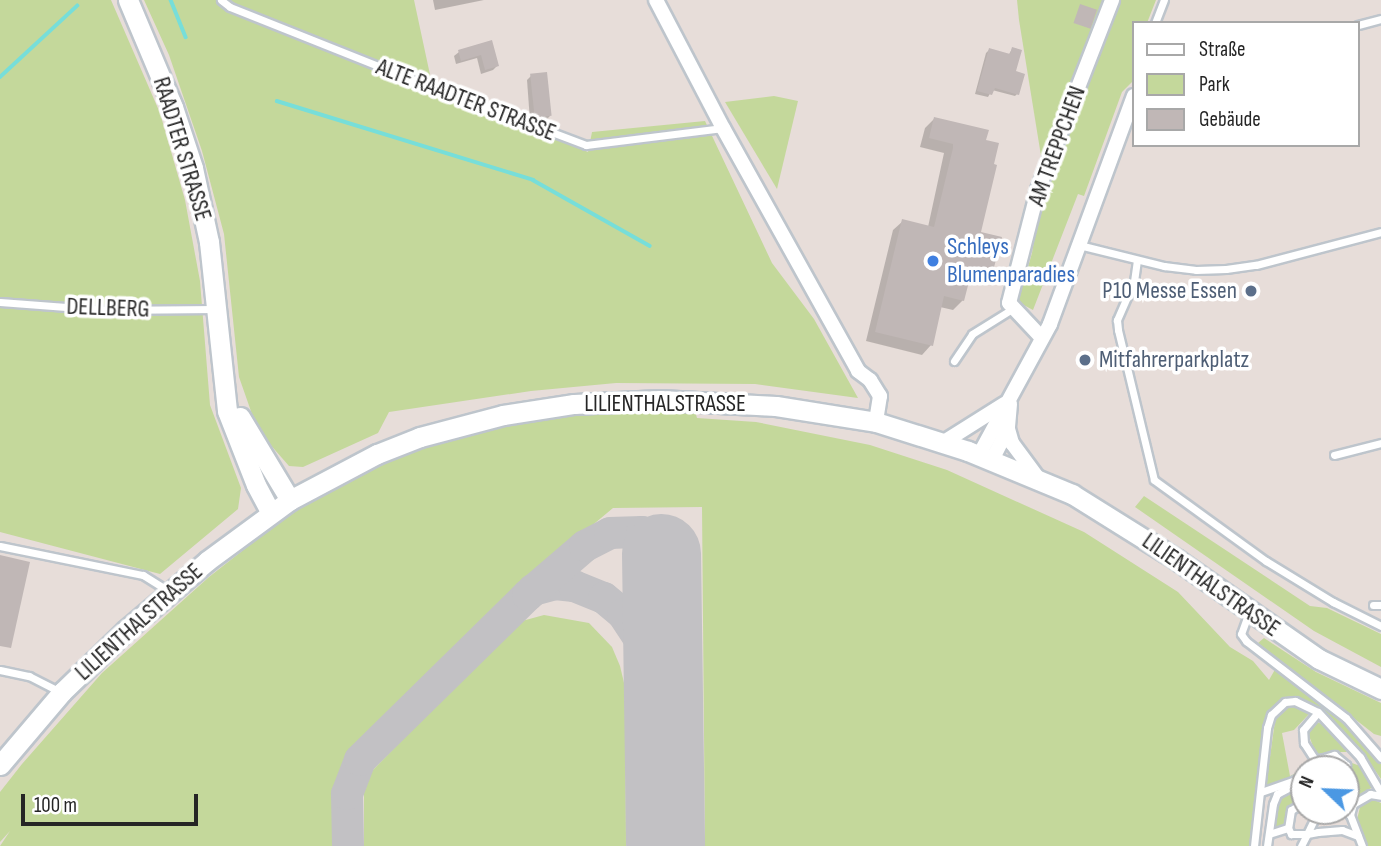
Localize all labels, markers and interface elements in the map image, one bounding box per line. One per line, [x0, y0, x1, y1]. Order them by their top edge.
legend [1132, 21, 1360, 147]
text: Straße [1199, 37, 1245, 62]
street label: ALTE RAADTER STRASSE [372, 53, 560, 147]
text: Park [1199, 72, 1230, 97]
street label: RAADTER STRASSE [146, 74, 218, 224]
street label: AM TREPPCHEN [1022, 82, 1092, 210]
text: Gebäude [1199, 107, 1261, 132]
place label: Schleys Blumenparadies [947, 233, 1075, 289]
marker: Schleys Blumenparadies [925, 253, 941, 269]
place label: P10 Messe Essen [1102, 277, 1237, 305]
marker: P10 Messe Essen [1243, 283, 1259, 299]
street label: DELLBERG [66, 292, 150, 324]
place label: Mitfahrerparkplatz [1099, 346, 1249, 374]
marker: Mitfahrerparkplatz [1077, 352, 1093, 368]
street label: LILIENTHALSTRASSE [584, 390, 746, 418]
street label: LILIENTHALSTRASSE [1137, 527, 1285, 643]
street label: LILIENTHALSTRASSE [69, 557, 209, 687]
north arrow [1290, 755, 1360, 825]
text: N [1294, 773, 1320, 792]
scale bar [24, 780, 201, 824]
text: 100 m [34, 793, 77, 818]

